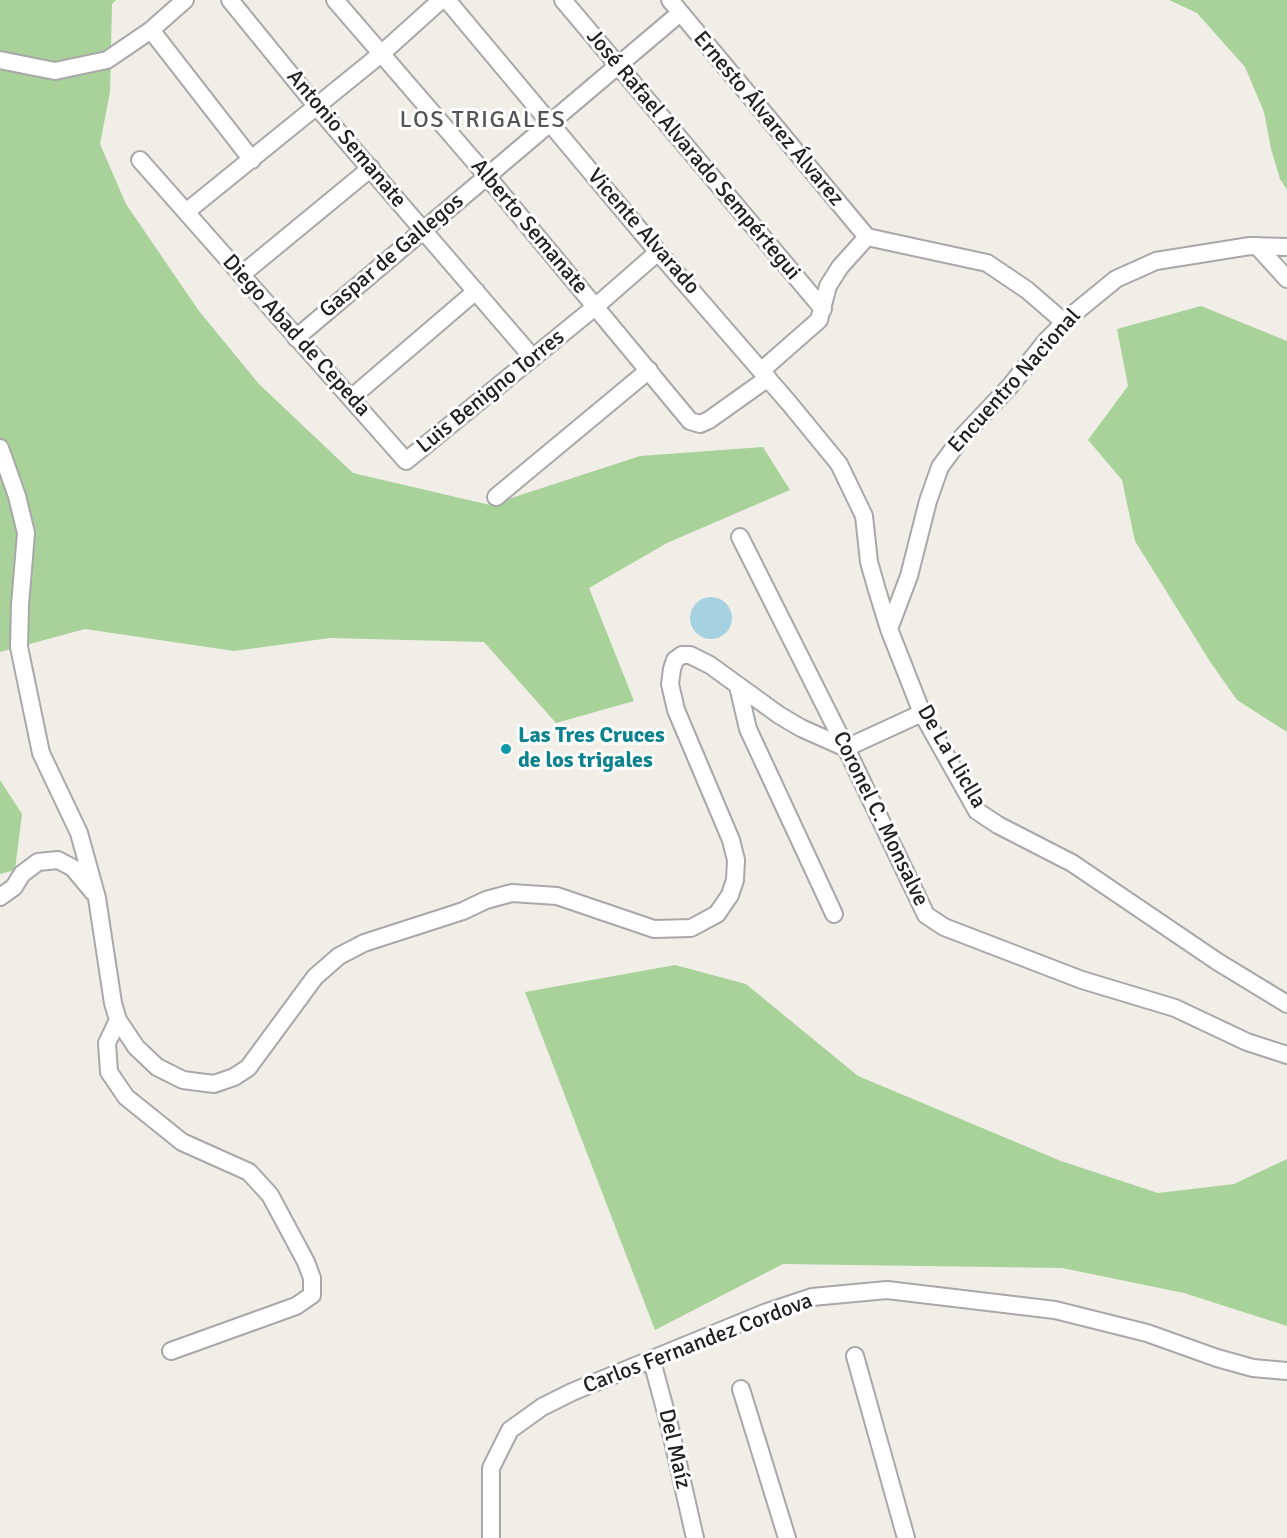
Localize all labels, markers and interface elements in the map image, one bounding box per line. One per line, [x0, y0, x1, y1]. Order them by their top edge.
street label: José Rafael Alvarado Sempértegui [580, 24, 806, 286]
street label: Ernesto Álvarez Álvarez [687, 26, 849, 212]
street label: Antonio Semanate [281, 65, 411, 213]
district label: LOS TRIGALES [400, 107, 566, 135]
street label: Alberto Semanate [465, 154, 593, 300]
street label: Vicente Alvarado [581, 164, 705, 300]
street label: Gaspar de Gallegos [315, 188, 469, 324]
street label: Diego Abad de Cepeda [216, 250, 376, 422]
street label: Encuentro Nacional [943, 303, 1087, 459]
street label: Luis Benigno Torres [412, 324, 570, 460]
street label: De La Lliclla [911, 701, 991, 813]
place label: Las Tres Cruces de los trigales [518, 723, 665, 774]
street label: Coronel C. Monsalve [826, 727, 934, 911]
marker: Las Tres Cruces de los trigales [499, 742, 513, 756]
street label: Carlos Fernandez Cordova [580, 1288, 816, 1400]
street label: Del Maíz [652, 1406, 696, 1492]

